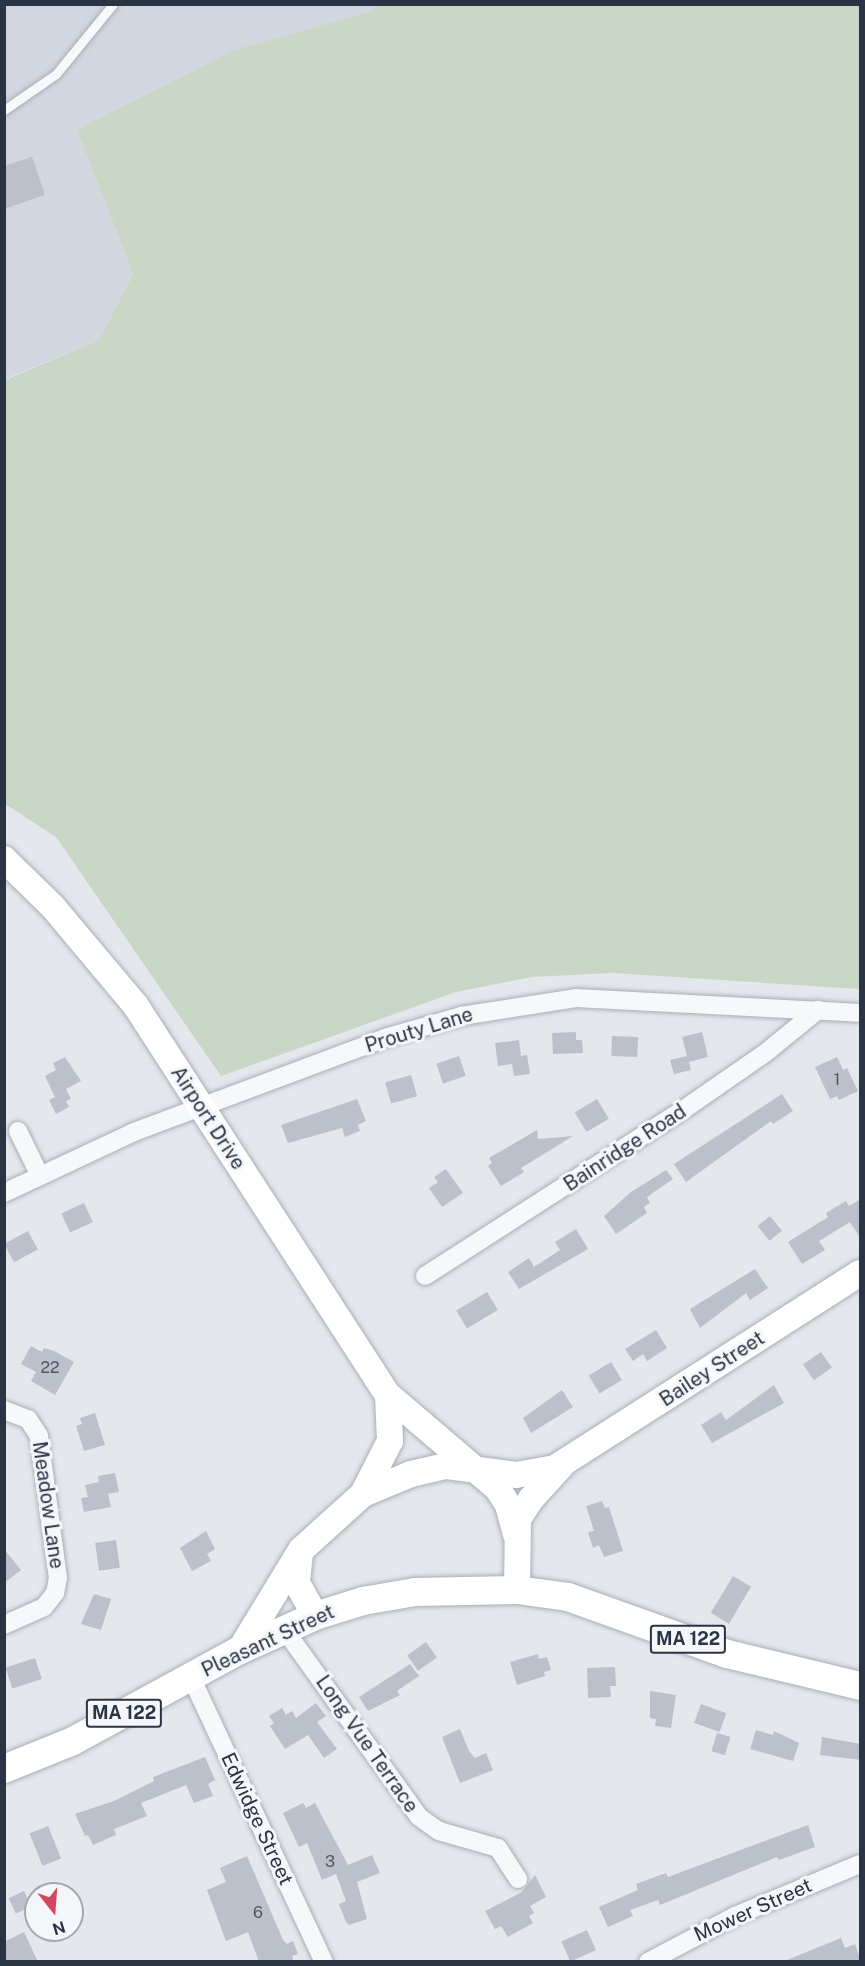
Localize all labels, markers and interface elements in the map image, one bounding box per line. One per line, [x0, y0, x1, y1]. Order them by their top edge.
street label: Prouty Lane [362, 1002, 476, 1058]
street label: Airport Drive [166, 1062, 250, 1174]
house number: 1 [834, 1070, 840, 1090]
street label: Bainridge Road [559, 1099, 691, 1197]
street label: Bailey Street [655, 1326, 769, 1412]
house number: 22 [40, 1358, 60, 1378]
street label: Meadow Lane [27, 1440, 69, 1570]
street label: Pleasant Street [198, 1600, 338, 1682]
road number: MA 122 [649, 1624, 727, 1654]
street label: Long Vue Terrace [310, 1670, 424, 1818]
road number: MA 122 [85, 1698, 163, 1728]
street label: Edwidge Street [216, 1749, 298, 1889]
house number: 3 [325, 1852, 335, 1872]
street label: Mower Street [690, 1873, 816, 1947]
north arrow [24, 1882, 84, 1942]
house number: 6 [253, 1903, 263, 1923]
text: N [50, 1917, 68, 1939]

